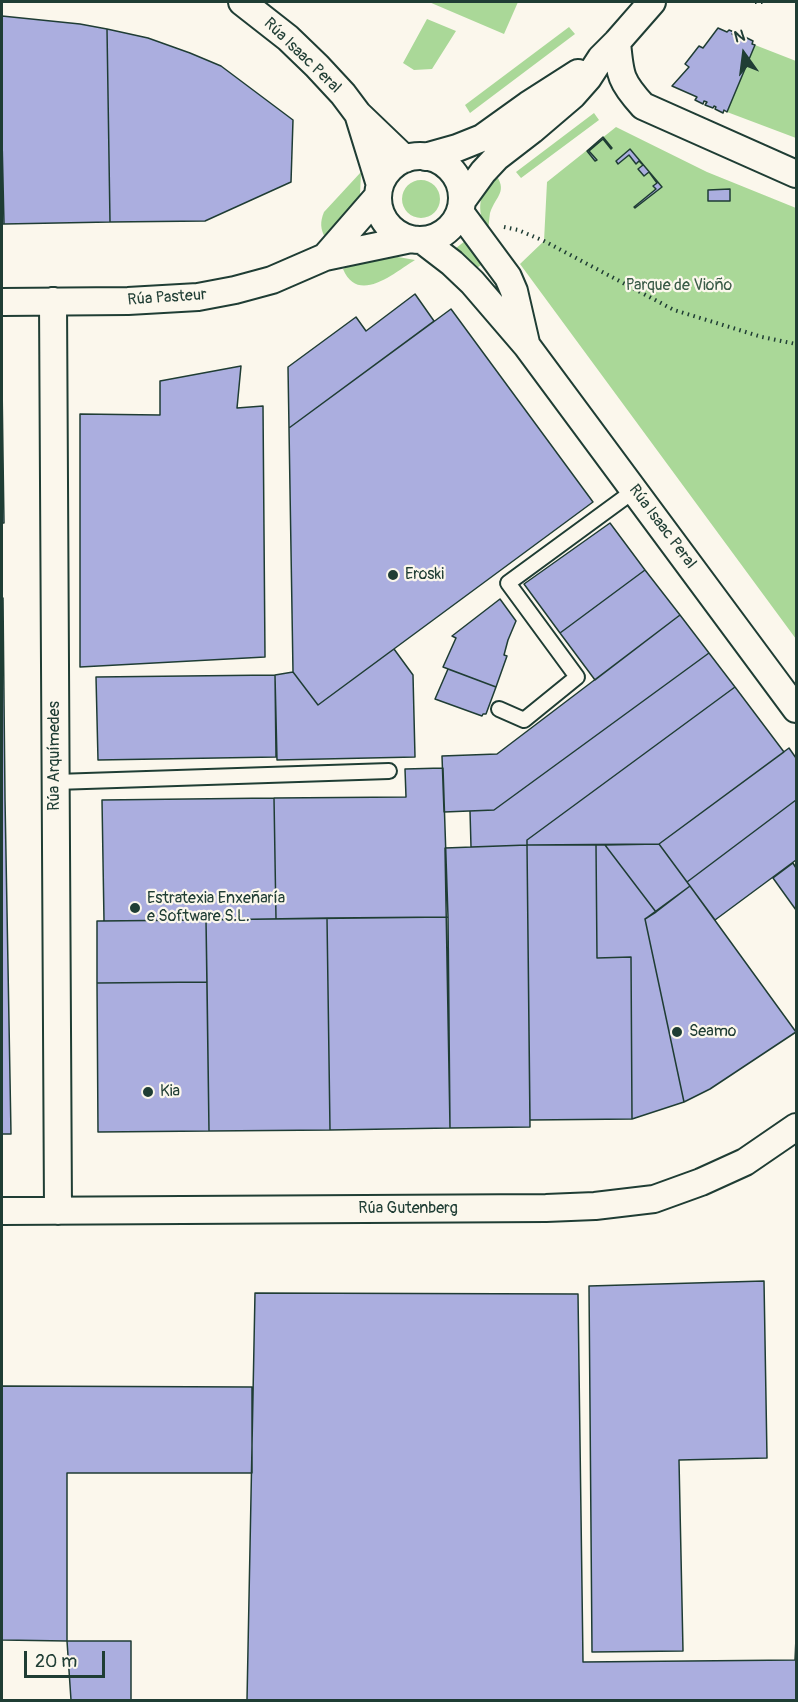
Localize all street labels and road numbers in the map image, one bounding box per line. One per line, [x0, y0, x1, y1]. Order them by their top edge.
street label: Rúa Isaac Peral [259, 14, 345, 98]
street label: Rúa Pasteur [127, 286, 207, 310]
street label: Rúa Isaac Peral [624, 481, 700, 573]
street label: Rúa Arquímedes [45, 701, 65, 811]
street label: Rúa Gutenberg [358, 1199, 458, 1219]

